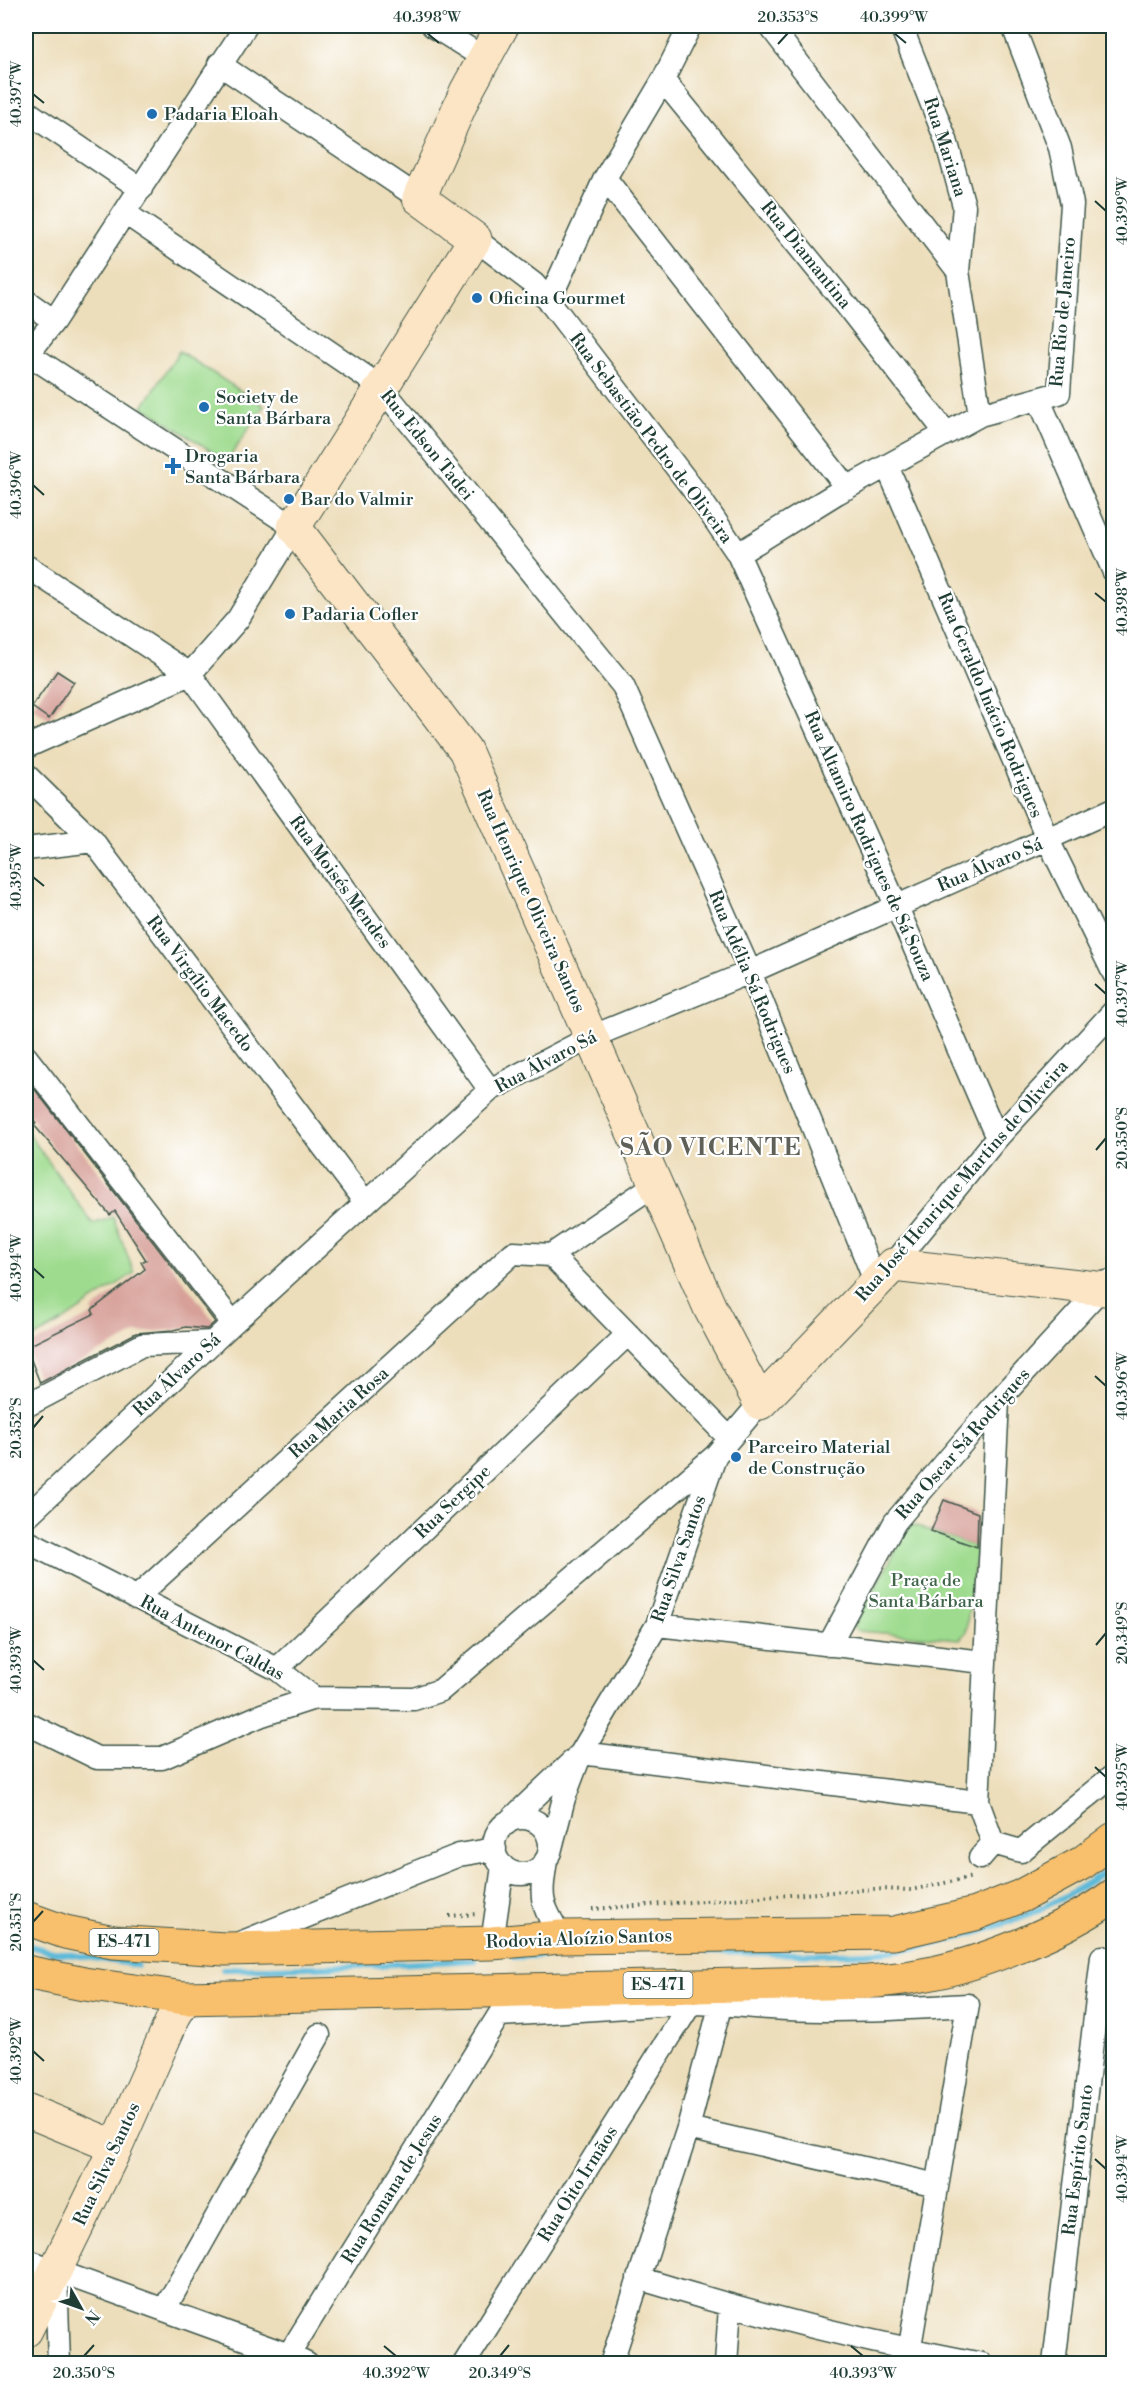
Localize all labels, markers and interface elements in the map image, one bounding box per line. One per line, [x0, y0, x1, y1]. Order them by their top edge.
text: 40.398°W [393, 8, 461, 27]
text: 20.353°S [758, 8, 818, 27]
text: 40.399°W [860, 8, 928, 27]
text: 40.397°W [7, 60, 26, 127]
street label: Rua Mariana [918, 94, 972, 201]
place label: Padaria Eloah [164, 103, 279, 126]
marker: Padaria Eloah [145, 107, 159, 121]
text: 40.399°W [1113, 177, 1132, 245]
street label: Rua Diamantina [755, 196, 857, 314]
street label: Rua Rio de Janeiro [1045, 236, 1081, 388]
place label: Oficina Gourmet [489, 287, 626, 310]
marker: Oficina Gourmet [470, 291, 484, 305]
street label: Rua Sebastião Pedro de Oliveira [564, 328, 738, 549]
street label: Rua Edson Tadei [375, 385, 479, 505]
place label: Society de Santa Bárbara [216, 386, 332, 430]
marker: Society de Santa Bárbara [197, 400, 211, 414]
place label: Drogaria Santa Bárbara [185, 445, 301, 489]
text: 40.396°W [7, 451, 26, 519]
marker: Drogaria Santa Bárbara [166, 459, 180, 473]
place label: Bar do Valmir [300, 488, 414, 511]
marker: Bar do Valmir [282, 492, 296, 506]
text: 40.398°W [1113, 568, 1132, 636]
street label: Rua Geraldo Inácio Rodrigues [932, 589, 1048, 821]
place label: Padaria Cofler [302, 603, 419, 626]
marker: Padaria Cofler [283, 607, 297, 621]
street label: Rua Altamiro Rodrigues de Sá Souza [799, 707, 940, 986]
street label: Rua Henrique Oliveira Santos [471, 786, 591, 1016]
street label: Rua Moisés Mendes [284, 811, 396, 953]
street label: Rua Álvaro Sá [934, 832, 1047, 898]
text: 40.395°W [7, 843, 26, 910]
street label: Rua Adélia Sá Rodrigues [703, 887, 801, 1077]
street label: Rua Virgílio Macedo [141, 911, 259, 1057]
text: 40.397°W [1113, 960, 1132, 1027]
street label: Rua Álvaro Sá [491, 1025, 602, 1098]
street label: Rua José Henrique Martins de Oliveira [851, 1055, 1074, 1307]
text: 20.350°S [1113, 1107, 1132, 1169]
district label: SÃO VICENTE [620, 1131, 802, 1163]
text: 40.394°W [7, 1234, 26, 1302]
street label: Rua Álvaro Sá [128, 1328, 227, 1422]
text: 40.396°W [1113, 1352, 1132, 1420]
street label: Rua Maria Rosa [284, 1361, 394, 1464]
street label: Rua Oscar Sá Rodrigues [891, 1363, 1035, 1525]
text: 20.352°S [7, 1397, 26, 1459]
place label: Parceiro Material de Construção [748, 1436, 891, 1480]
marker: Parceiro Material de Construção [729, 1450, 743, 1464]
street label: Rua Sergipe [410, 1460, 496, 1544]
street label: Rua Silva Santos [646, 1492, 712, 1626]
park label: Praça de Santa Bárbara [868, 1569, 984, 1613]
street label: Rua Antenor Caldas [136, 1590, 288, 1686]
text: 20.349°S [1113, 1602, 1132, 1664]
text: 40.393°W [7, 1626, 26, 1693]
text: 40.395°W [1113, 1743, 1132, 1810]
text: 20.351°S [7, 1893, 26, 1951]
street label: Rodovia Aloízio Santos [485, 1924, 673, 1954]
road number: ES-471 [90, 1929, 158, 1955]
road number: ES-471 [624, 1972, 692, 1998]
text: 40.392°W [7, 2017, 26, 2085]
street label: Rua Espírito Santo [1057, 2083, 1099, 2237]
street label: Rua Silva Santos [68, 2099, 146, 2229]
street label: Rua Romana de Jesus [337, 2110, 447, 2268]
street label: Rua Oito Irmãos [533, 2121, 623, 2247]
text: 40.394°W [1113, 2135, 1132, 2203]
north arrow [51, 2278, 111, 2338]
text: N [80, 2306, 103, 2329]
text: 20.350°S [53, 2364, 115, 2383]
text: 40.392°W [362, 2364, 430, 2383]
text: 20.349°S [469, 2364, 531, 2383]
text: 40.393°W [830, 2364, 897, 2383]

